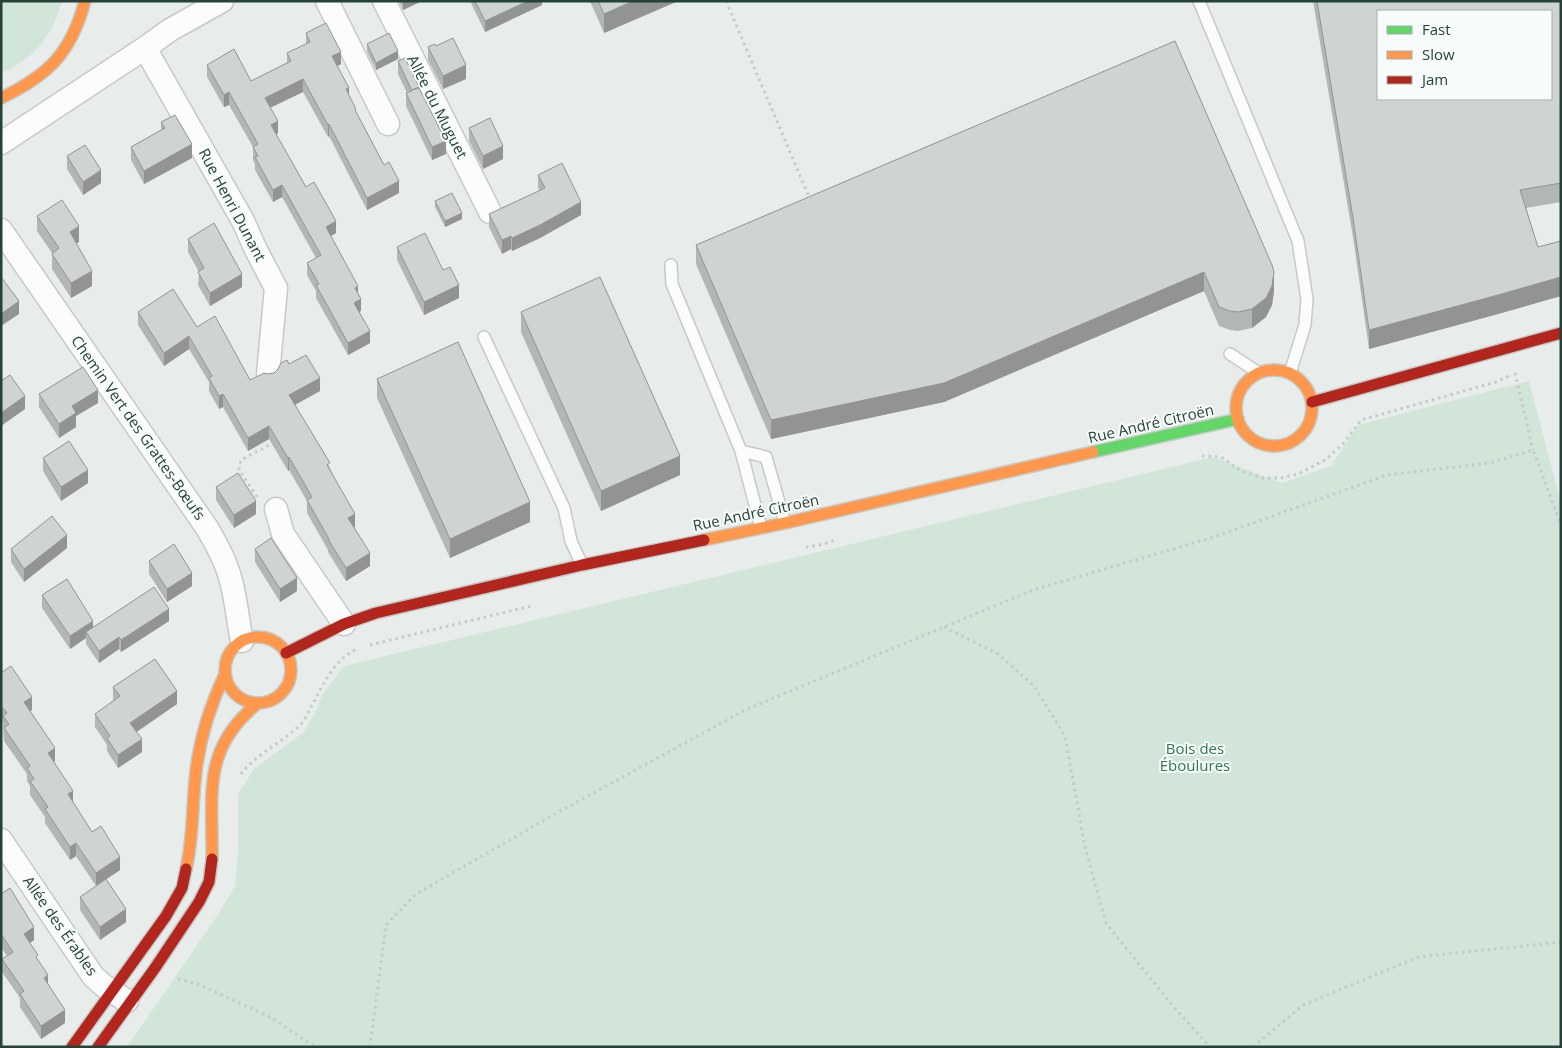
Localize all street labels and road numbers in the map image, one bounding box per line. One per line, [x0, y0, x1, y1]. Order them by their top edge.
street label: Allée du Muguet [403, 51, 473, 162]
street label: Rue Henri Dunant [195, 144, 271, 265]
street label: Chemin Vert des Grattes-Bœufs [67, 331, 210, 524]
street label: Rue André Citroën [1086, 399, 1216, 447]
street label: Rue André Citroën [691, 489, 821, 535]
street label: Allée des Érables [19, 871, 103, 979]

